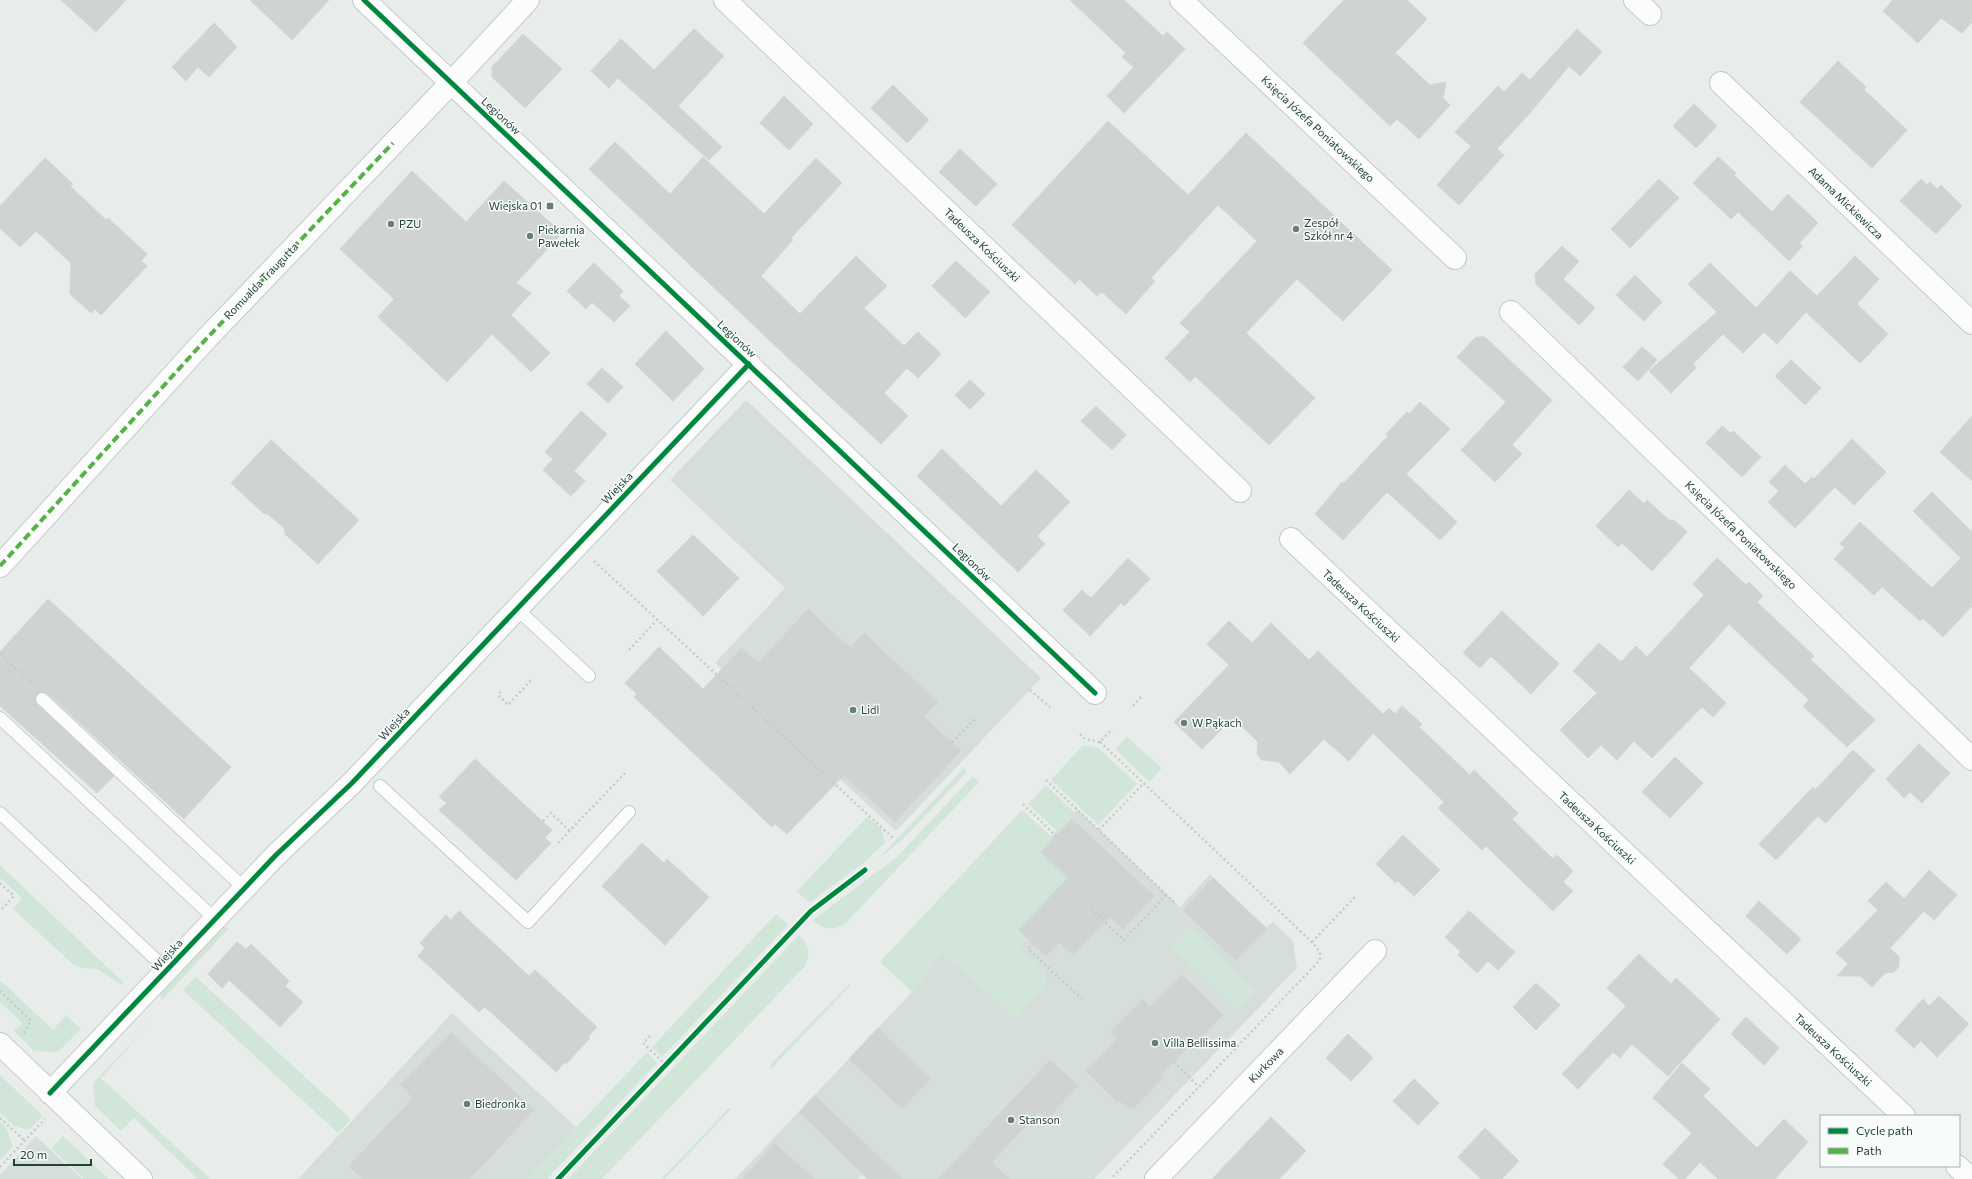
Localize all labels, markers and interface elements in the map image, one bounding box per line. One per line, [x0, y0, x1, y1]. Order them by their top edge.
street label: Księcia Józefa Poniatowskiego [1258, 73, 1378, 186]
street label: Legionów [479, 94, 524, 137]
street label: Adama Mickiewicza [1806, 164, 1886, 242]
place label: Wiejska 01 [489, 199, 542, 212]
marker: Wiejska 01 [545, 201, 555, 211]
street label: Tadeusza Kościuszki [942, 205, 1023, 284]
place label: Zespół Szkół nr 4 [1304, 216, 1353, 242]
place label: PZU [399, 217, 421, 230]
marker: PZU [386, 219, 396, 229]
place label: Piekarnia Pawełek [538, 223, 585, 249]
marker: Zespół Szkół nr 4 [1291, 224, 1301, 234]
marker: Piekarnia Pawełek [525, 231, 535, 241]
street label: Romualda Traugutta [221, 240, 300, 322]
street label: Legionów [715, 317, 760, 360]
street label: Wiejska [598, 469, 635, 506]
street label: Księcia Józefa Poniatowskiego [1682, 478, 1800, 592]
street label: Legionów [950, 540, 995, 583]
street label: Tadeusza Kościuszki [1320, 567, 1403, 645]
place label: Lidl [861, 703, 879, 716]
street label: Wiejska [375, 705, 412, 742]
marker: Lidl [848, 705, 858, 715]
place label: W Pąkach [1192, 716, 1241, 729]
marker: W Pąkach [1179, 718, 1189, 728]
street label: Tadeusza Kościuszki [1556, 789, 1639, 867]
street label: Wiejska [148, 936, 185, 973]
street label: Tadeusza Kościuszki [1792, 1011, 1875, 1089]
place label: Villa Bellissima [1163, 1036, 1236, 1049]
marker: Villa Bellissima [1150, 1038, 1160, 1048]
street label: Kurkowa [1246, 1044, 1286, 1085]
place label: Biedronka [475, 1097, 526, 1110]
marker: Biedronka [462, 1099, 472, 1109]
place label: Stanson [1019, 1113, 1060, 1126]
marker: Stanson [1006, 1115, 1016, 1125]
legend [1820, 1115, 1960, 1167]
text: Cycle path [1856, 1123, 1913, 1137]
scale bar [14, 1141, 91, 1167]
text: Path [1856, 1143, 1882, 1157]
text: 20 m [20, 1147, 47, 1161]

